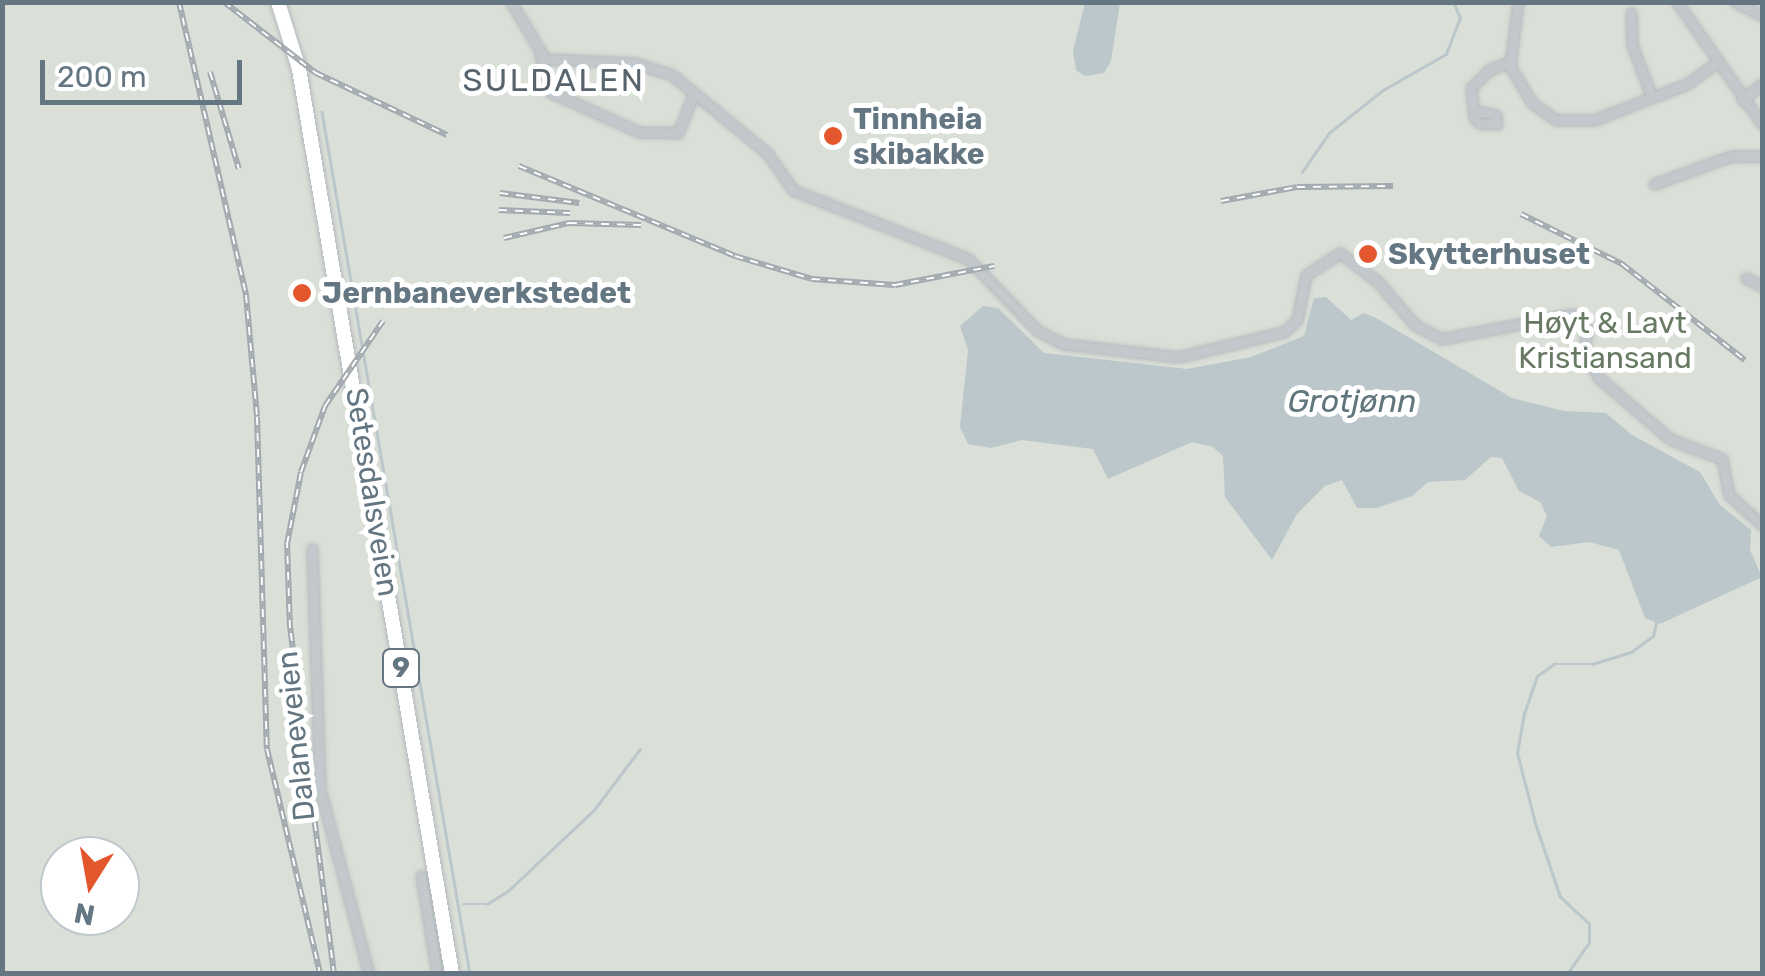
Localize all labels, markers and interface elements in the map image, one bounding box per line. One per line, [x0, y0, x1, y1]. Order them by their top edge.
scale bar [45, 40, 248, 102]
text: 200 m [57, 59, 147, 95]
district label: SULDALEN [462, 61, 646, 99]
place label: Tinnheia skibakke [853, 101, 985, 172]
marker: Tinnheia skibakke [822, 125, 844, 147]
place label: Skytterhuset [1388, 236, 1590, 272]
marker: Skytterhuset [1357, 243, 1379, 265]
place label: Jernbaneverkstedet [322, 275, 631, 311]
marker: Jernbaneverkstedet [291, 282, 313, 304]
park label: Høyt & Lavt Kristiansand [1518, 305, 1692, 376]
water label: Grotjønn [1287, 382, 1417, 420]
street label: Setesdalsveien [338, 385, 406, 599]
road number: 9 [381, 645, 421, 691]
street label: Dalaneveien [269, 649, 323, 823]
north arrow [40, 836, 140, 936]
text: N [72, 896, 98, 932]

